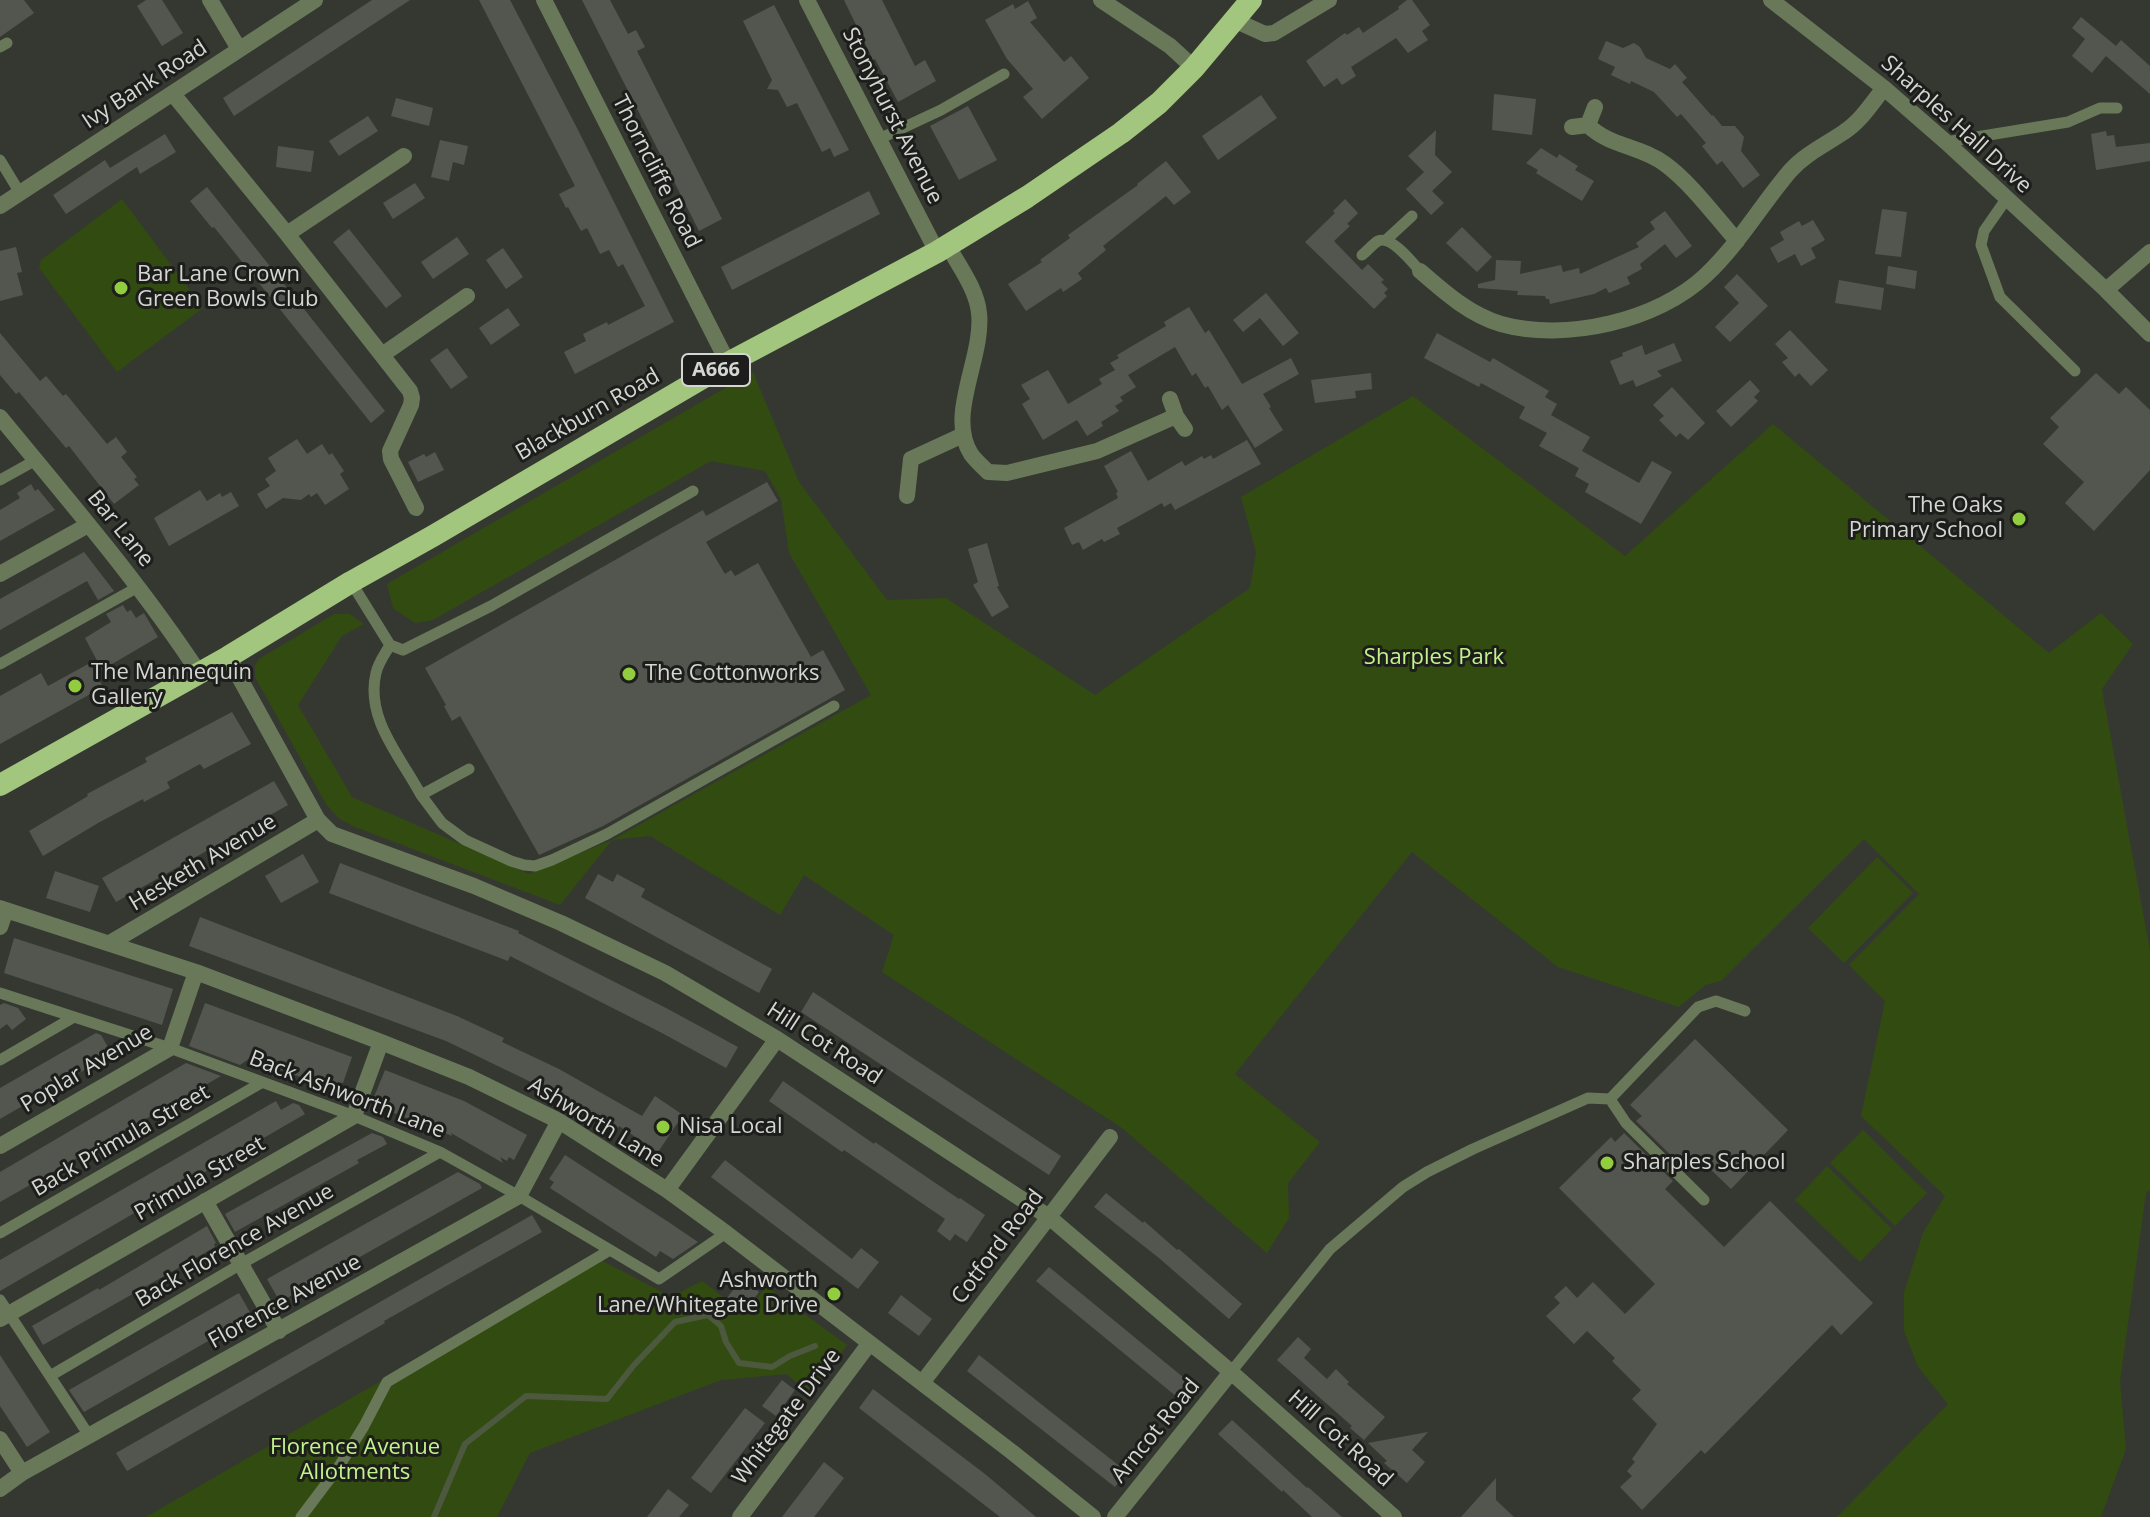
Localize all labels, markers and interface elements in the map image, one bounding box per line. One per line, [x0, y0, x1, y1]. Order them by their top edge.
street label: Stonyhurst Avenue [836, 23, 948, 209]
street label: Ivy Bank Road [78, 35, 212, 135]
street label: Sharples Hall Drive [1875, 50, 2037, 200]
street label: Thorncliffe Road [606, 91, 706, 253]
place label: Bar Lane Crown Green Bowls Club [137, 262, 319, 314]
marker: Bar Lane Crown Green Bowls Club [112, 279, 130, 297]
road number: A666 [682, 354, 750, 386]
street label: Blackburn Road [511, 363, 665, 467]
street label: Bar Lane [81, 485, 159, 573]
place label: The Oaks Primary School [1849, 493, 2003, 544]
marker: The Oaks Primary School [2010, 510, 2028, 528]
park label: Sharples Park [1364, 645, 1504, 671]
place label: The Mannequin Gallery [91, 660, 252, 712]
place label: The Cottonworks [645, 661, 819, 687]
marker: The Cottonworks [620, 665, 638, 683]
marker: The Mannequin Gallery [66, 677, 84, 695]
street label: Hesketh Avenue [125, 809, 281, 917]
street label: Hill Cot Road [762, 997, 886, 1091]
street label: Poplar Avenue [16, 1019, 158, 1119]
street label: Back Ashworth Lane [245, 1045, 449, 1145]
street label: Ashworth Lane [523, 1072, 669, 1174]
street label: Back Primula Street [27, 1079, 215, 1203]
place label: Nisa Local [679, 1114, 783, 1140]
marker: Nisa Local [654, 1118, 672, 1136]
street label: Primula Street [130, 1131, 270, 1227]
place label: Sharples School [1623, 1150, 1785, 1176]
marker: Sharples School [1598, 1154, 1616, 1172]
street label: Back Florence Avenue [131, 1178, 339, 1314]
street label: Cotford Road [946, 1185, 1050, 1309]
street label: Florence Avenue [204, 1249, 366, 1355]
place label: Ashworth Lane/Whitegate Drive [597, 1268, 818, 1320]
marker: Ashworth Lane/Whitegate Drive [825, 1285, 843, 1303]
street label: Whitegate Drive [727, 1344, 847, 1490]
street label: Arncot Road [1106, 1374, 1206, 1488]
street label: Hill Cot Road [1282, 1385, 1398, 1493]
park label: Florence Avenue Allotments [270, 1435, 440, 1486]

